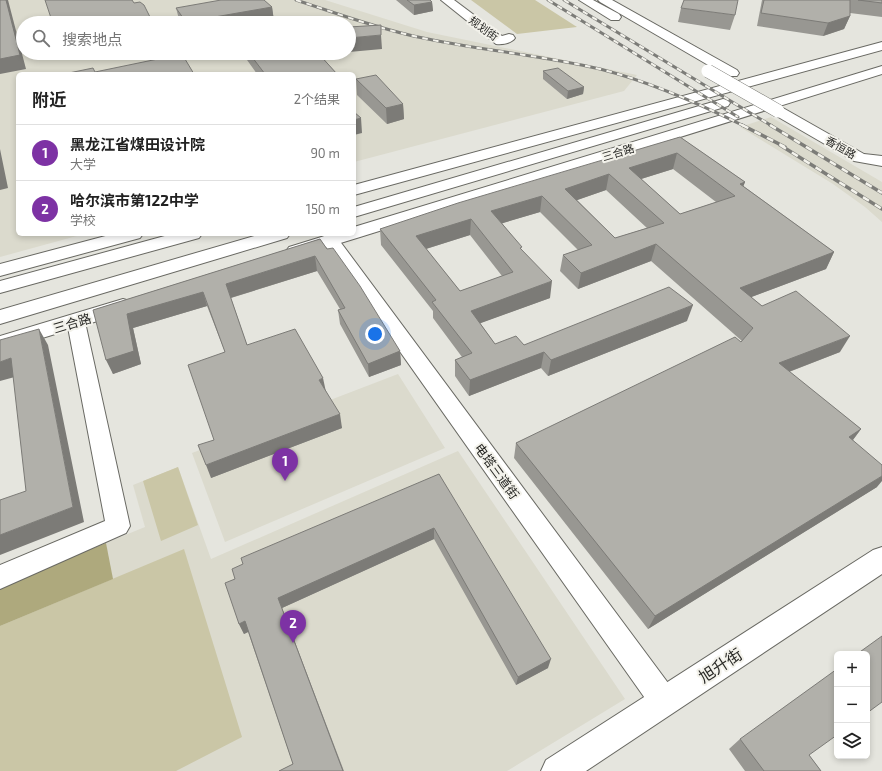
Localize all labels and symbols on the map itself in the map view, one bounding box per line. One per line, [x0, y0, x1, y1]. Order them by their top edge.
street label: 规划街 [467, 13, 501, 43]
street label: 香恒路 [823, 133, 859, 161]
street label: 三合路 [600, 141, 636, 163]
street label: 三合路 [51, 310, 93, 336]
your location [365, 324, 385, 344]
street label: 电塔三道街 [471, 440, 523, 502]
pin: 1 [272, 448, 298, 481]
pin: 2 [280, 610, 306, 643]
street label: 旭升街 [695, 644, 745, 686]

